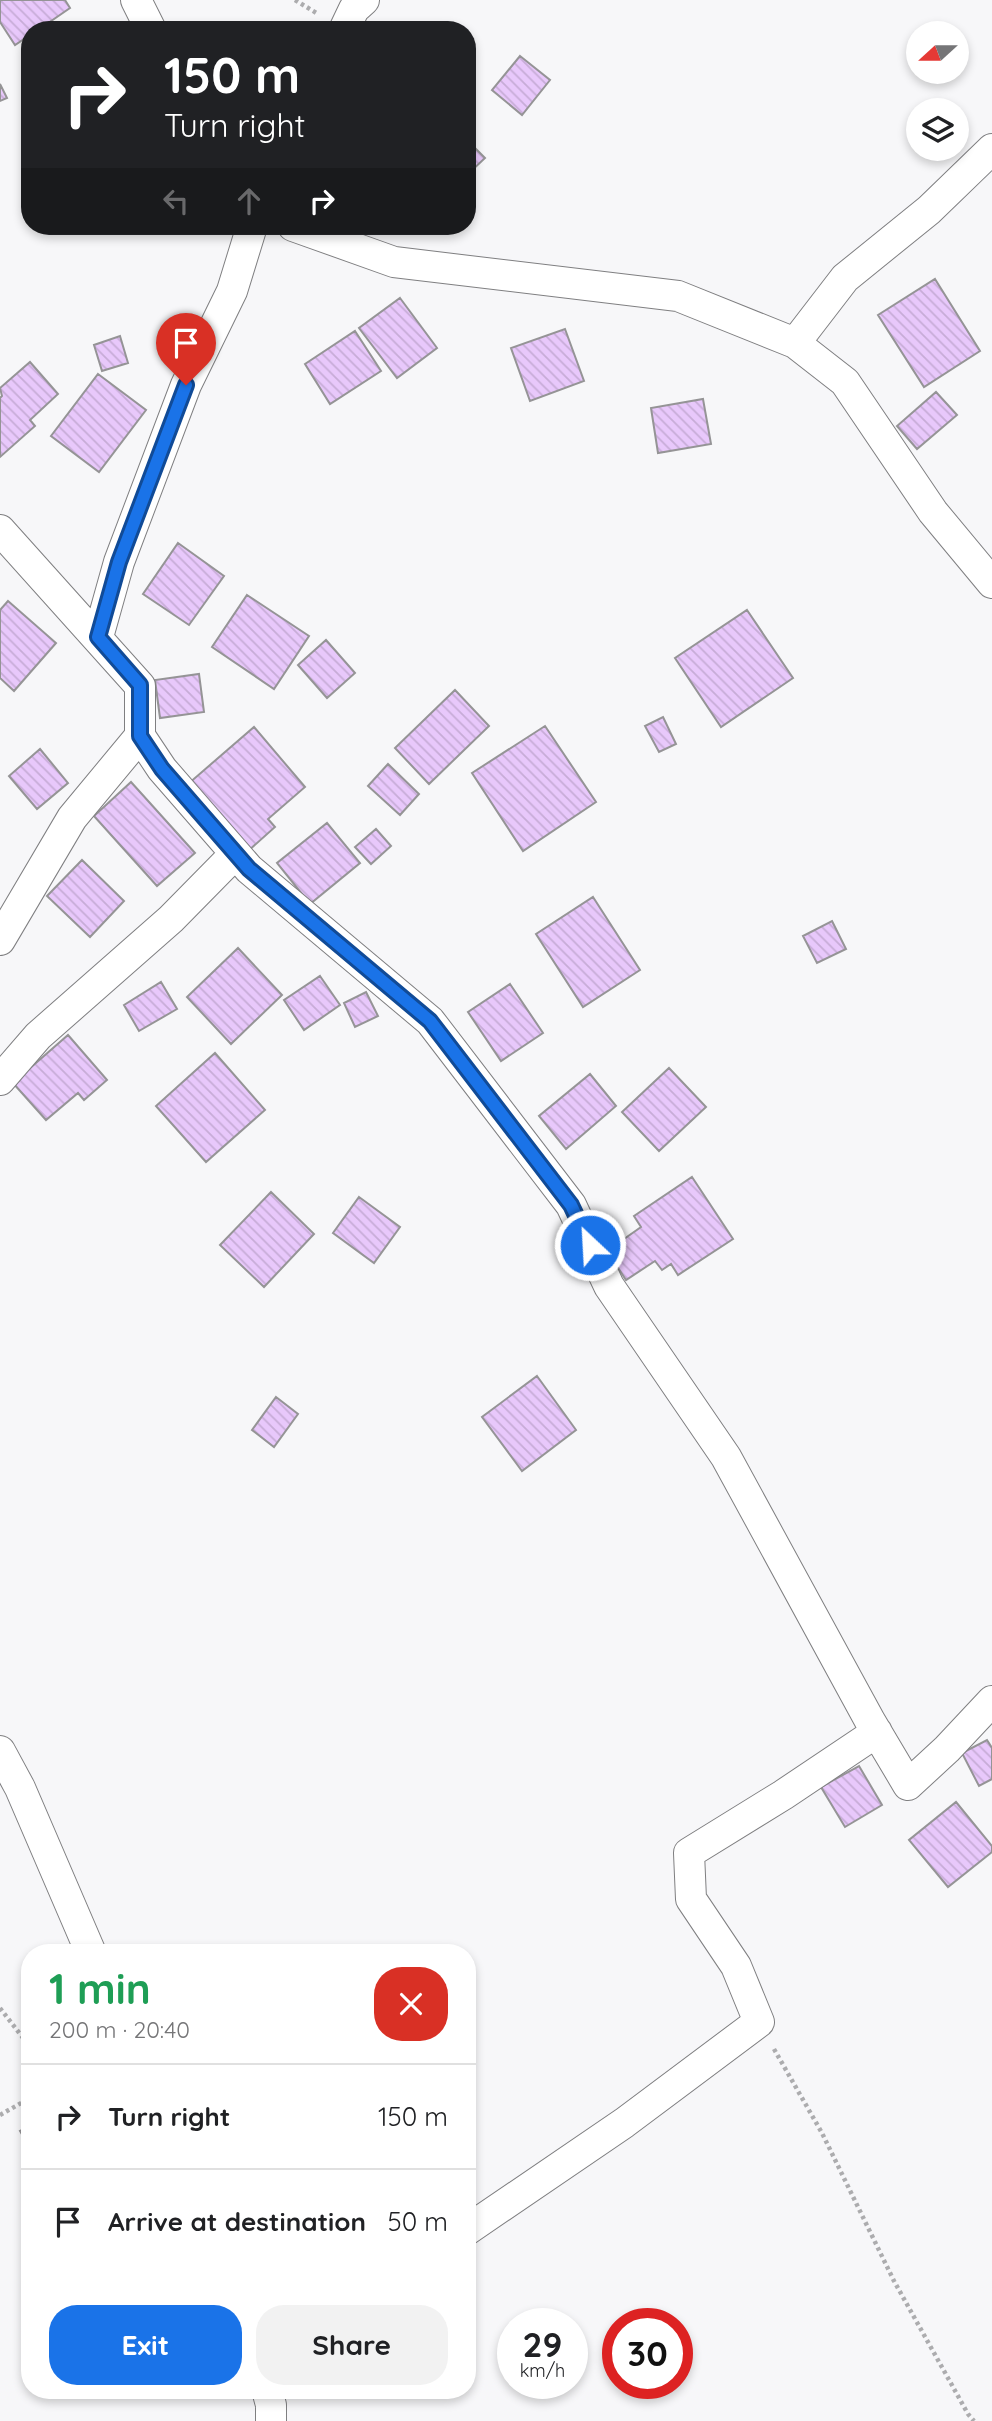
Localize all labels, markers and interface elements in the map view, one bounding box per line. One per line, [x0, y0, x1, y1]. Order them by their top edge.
north arrow [906, 21, 970, 84]
map controls [906, 21, 969, 161]
text: 150 m [164, 44, 300, 105]
icon: right [49, 49, 140, 140]
button: layers [906, 98, 969, 161]
text: Turn right [164, 105, 305, 145]
icon: left [157, 182, 195, 220]
icon: ahead [230, 182, 268, 220]
icon: right [303, 182, 341, 220]
pin [156, 313, 216, 385]
icon: arrive [167, 324, 205, 362]
position arrow [553, 1208, 627, 1282]
text: 1 min [49, 1962, 151, 2015]
button: close [374, 1967, 448, 2041]
text: 200 m · 20:40 [49, 2015, 190, 2044]
icon: right [49, 2098, 87, 2136]
text: Turn right [108, 2100, 230, 2133]
text: 150 m [378, 2100, 448, 2133]
icon: arrive [49, 2203, 87, 2241]
text: Arrive at destination [108, 2205, 366, 2238]
text: 50 m [388, 2205, 448, 2238]
button: Exit [49, 2305, 242, 2385]
button: Share [256, 2305, 448, 2385]
speed limit sign: 30 [602, 2308, 693, 2399]
text: 29 [523, 2322, 562, 2366]
text: km/h [520, 2359, 565, 2382]

